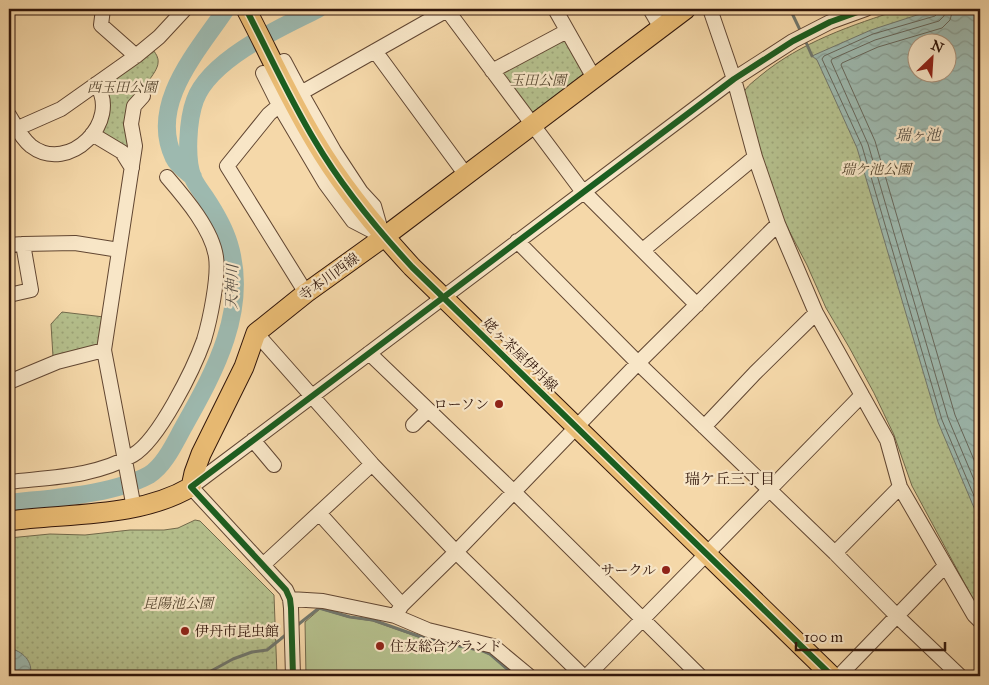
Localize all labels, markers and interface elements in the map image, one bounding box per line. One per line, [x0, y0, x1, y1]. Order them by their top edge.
north arrow [906, 32, 956, 82]
text: N [928, 36, 946, 57]
park label: 玉田公園 [510, 72, 568, 89]
park label: 西玉田公園 [87, 79, 159, 96]
water label: 瑞ヶ池 [895, 126, 942, 144]
park label: 瑞ケ池公園 [841, 161, 913, 178]
street label: 寺本川西線 [296, 250, 362, 304]
water label: 天神川 [223, 262, 241, 310]
street label: 姥ヶ茶屋伊丹線 [479, 315, 561, 395]
place label: ローソン [434, 396, 489, 413]
marker: ローソン [493, 398, 505, 410]
district label: 瑞ケ丘三丁目 [685, 470, 775, 488]
place label: サークル [600, 562, 656, 579]
marker: サークル [660, 564, 672, 576]
park label: 昆陽池公園 [143, 595, 215, 612]
scale bar [796, 620, 945, 652]
place label: 伊丹市昆虫館 [195, 623, 279, 640]
marker: 伊丹市昆虫館 [179, 625, 191, 637]
text: 100 m [804, 628, 844, 646]
place label: 住友総合グランド [390, 638, 502, 655]
marker: 住友総合グランド [374, 640, 386, 652]

